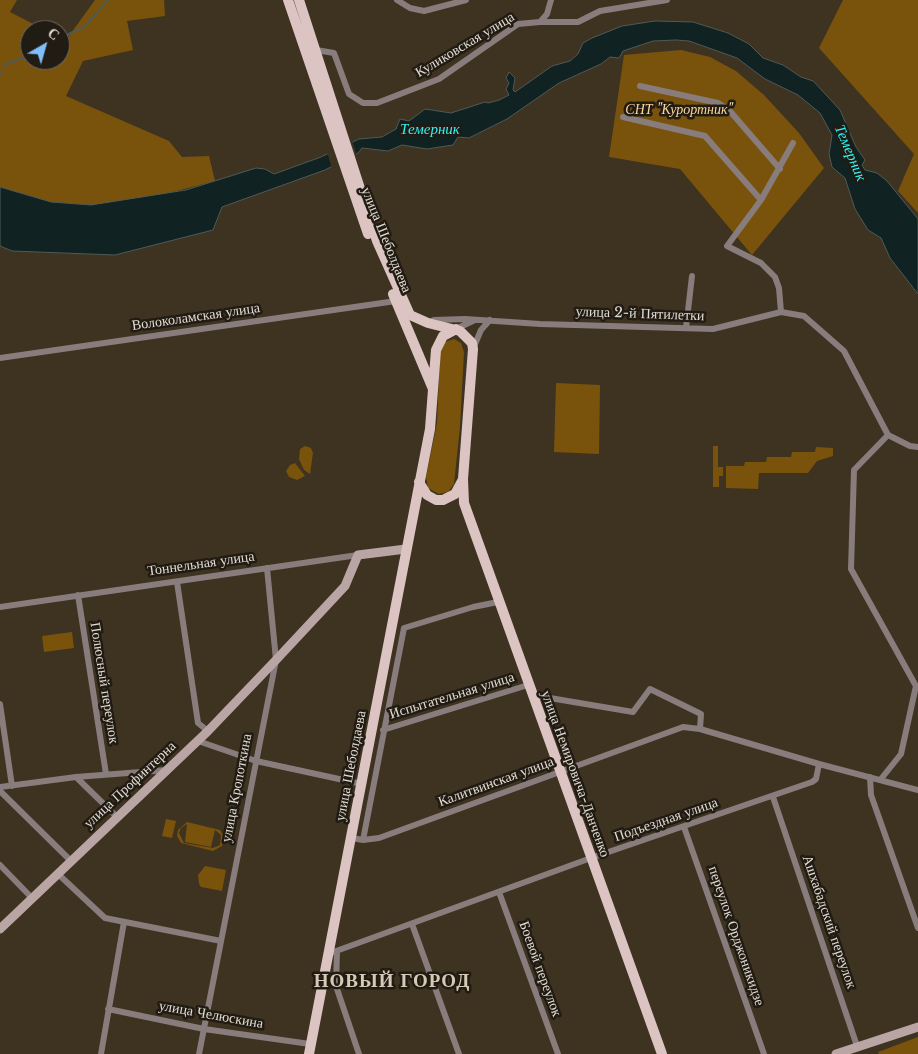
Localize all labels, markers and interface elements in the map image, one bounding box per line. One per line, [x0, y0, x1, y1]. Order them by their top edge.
street label: Куликовская улица [412, 9, 518, 81]
north arrow [20, 20, 70, 70]
text: С [44, 24, 63, 44]
park label: СНТ "Курортник" [625, 102, 733, 118]
water label: Темерник [400, 121, 460, 139]
water label: Темерник [830, 122, 870, 184]
street label: улица Шеболдаева [357, 185, 415, 295]
street label: Волоколамская улица [131, 300, 261, 334]
street label: улица 2-й Пятилетки [575, 303, 705, 325]
street label: Тоннельная улица [146, 548, 256, 580]
street label: Полюсный переулок [86, 621, 122, 745]
street label: Испытательная улица [387, 669, 517, 723]
street label: улица Немировича-Данченко [537, 688, 613, 860]
street label: улица Шеболдаева [332, 709, 370, 823]
street label: улица Кропоткина [218, 732, 256, 844]
street label: улица Профинтерна [80, 738, 180, 832]
street label: Калитвинская улица [436, 753, 556, 811]
street label: Подъездная улица [612, 794, 720, 846]
street label: Ашхабадский переулок [798, 853, 860, 991]
street label: переулок Орджоникидзе [704, 864, 768, 1008]
street label: Боевой переулок [515, 919, 565, 1019]
district label: НОВЫЙ ГОРОД [312, 971, 472, 993]
street label: улица Челюскина [158, 998, 264, 1032]

